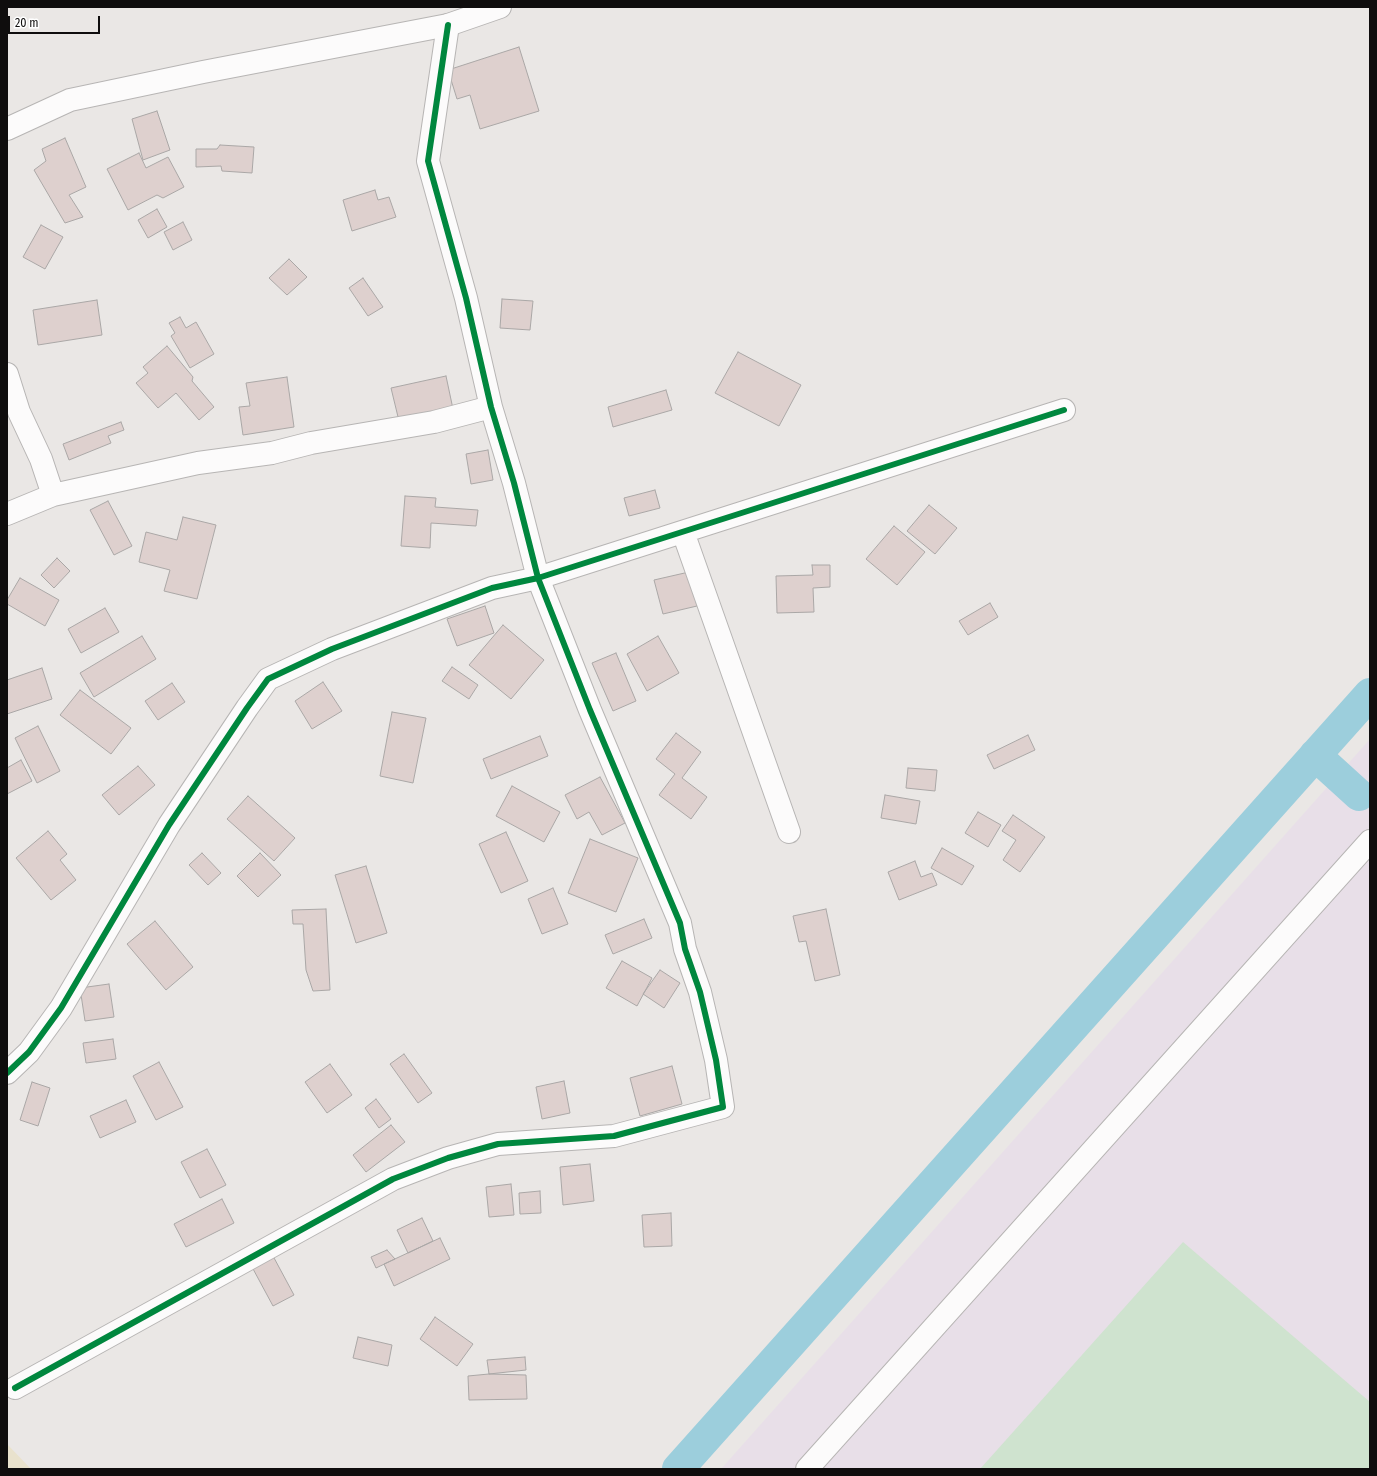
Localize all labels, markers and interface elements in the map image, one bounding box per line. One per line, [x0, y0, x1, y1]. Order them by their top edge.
scale bar [10, 8, 102, 34]
text: 20 m [15, 16, 39, 30]

